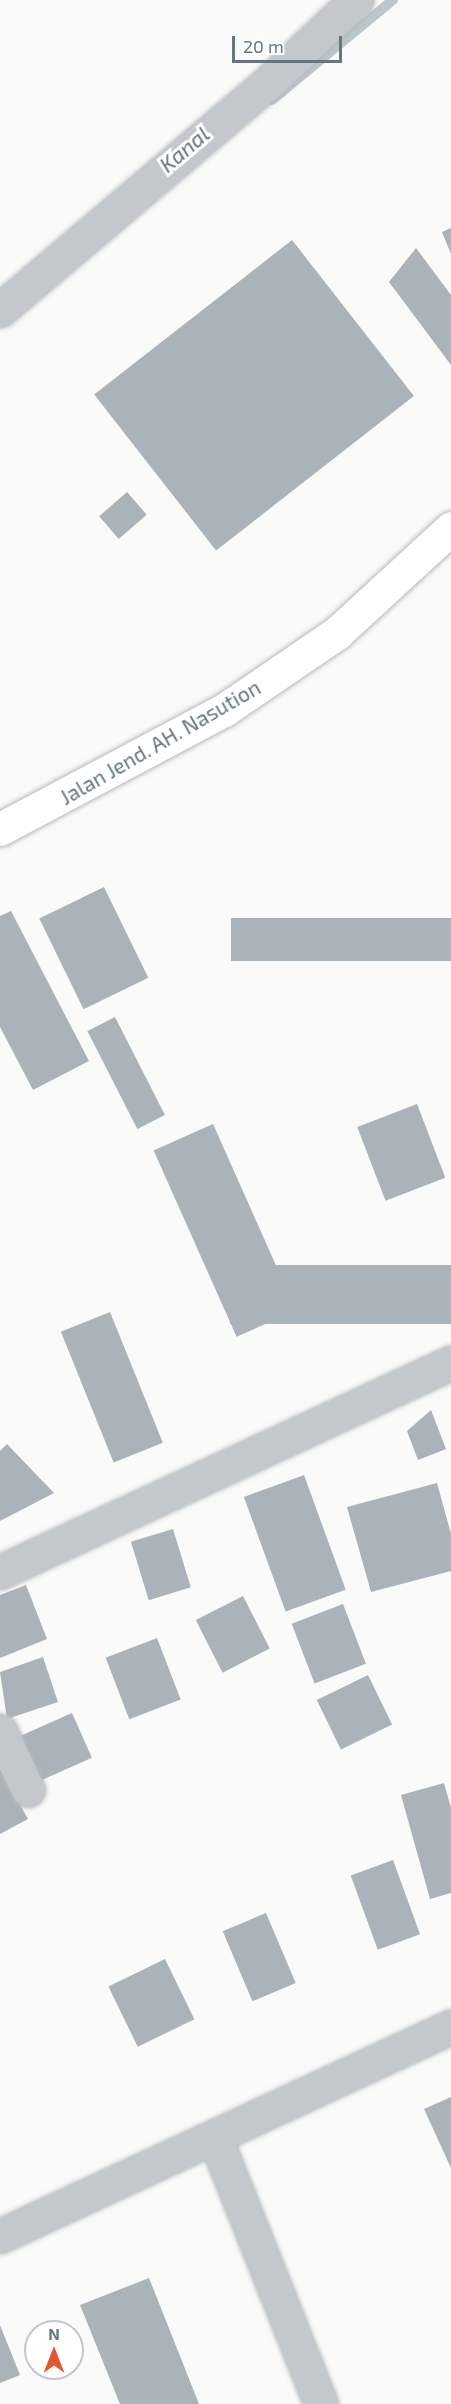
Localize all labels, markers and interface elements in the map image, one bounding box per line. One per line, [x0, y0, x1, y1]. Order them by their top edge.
scale bar [235, 24, 344, 62]
text: 20 m [243, 35, 284, 57]
water label: Kanal [154, 121, 214, 177]
street label: Jalan Jend. AH. Nasution [55, 674, 265, 810]
north arrow [24, 2320, 84, 2380]
text: N [48, 2324, 60, 2343]

